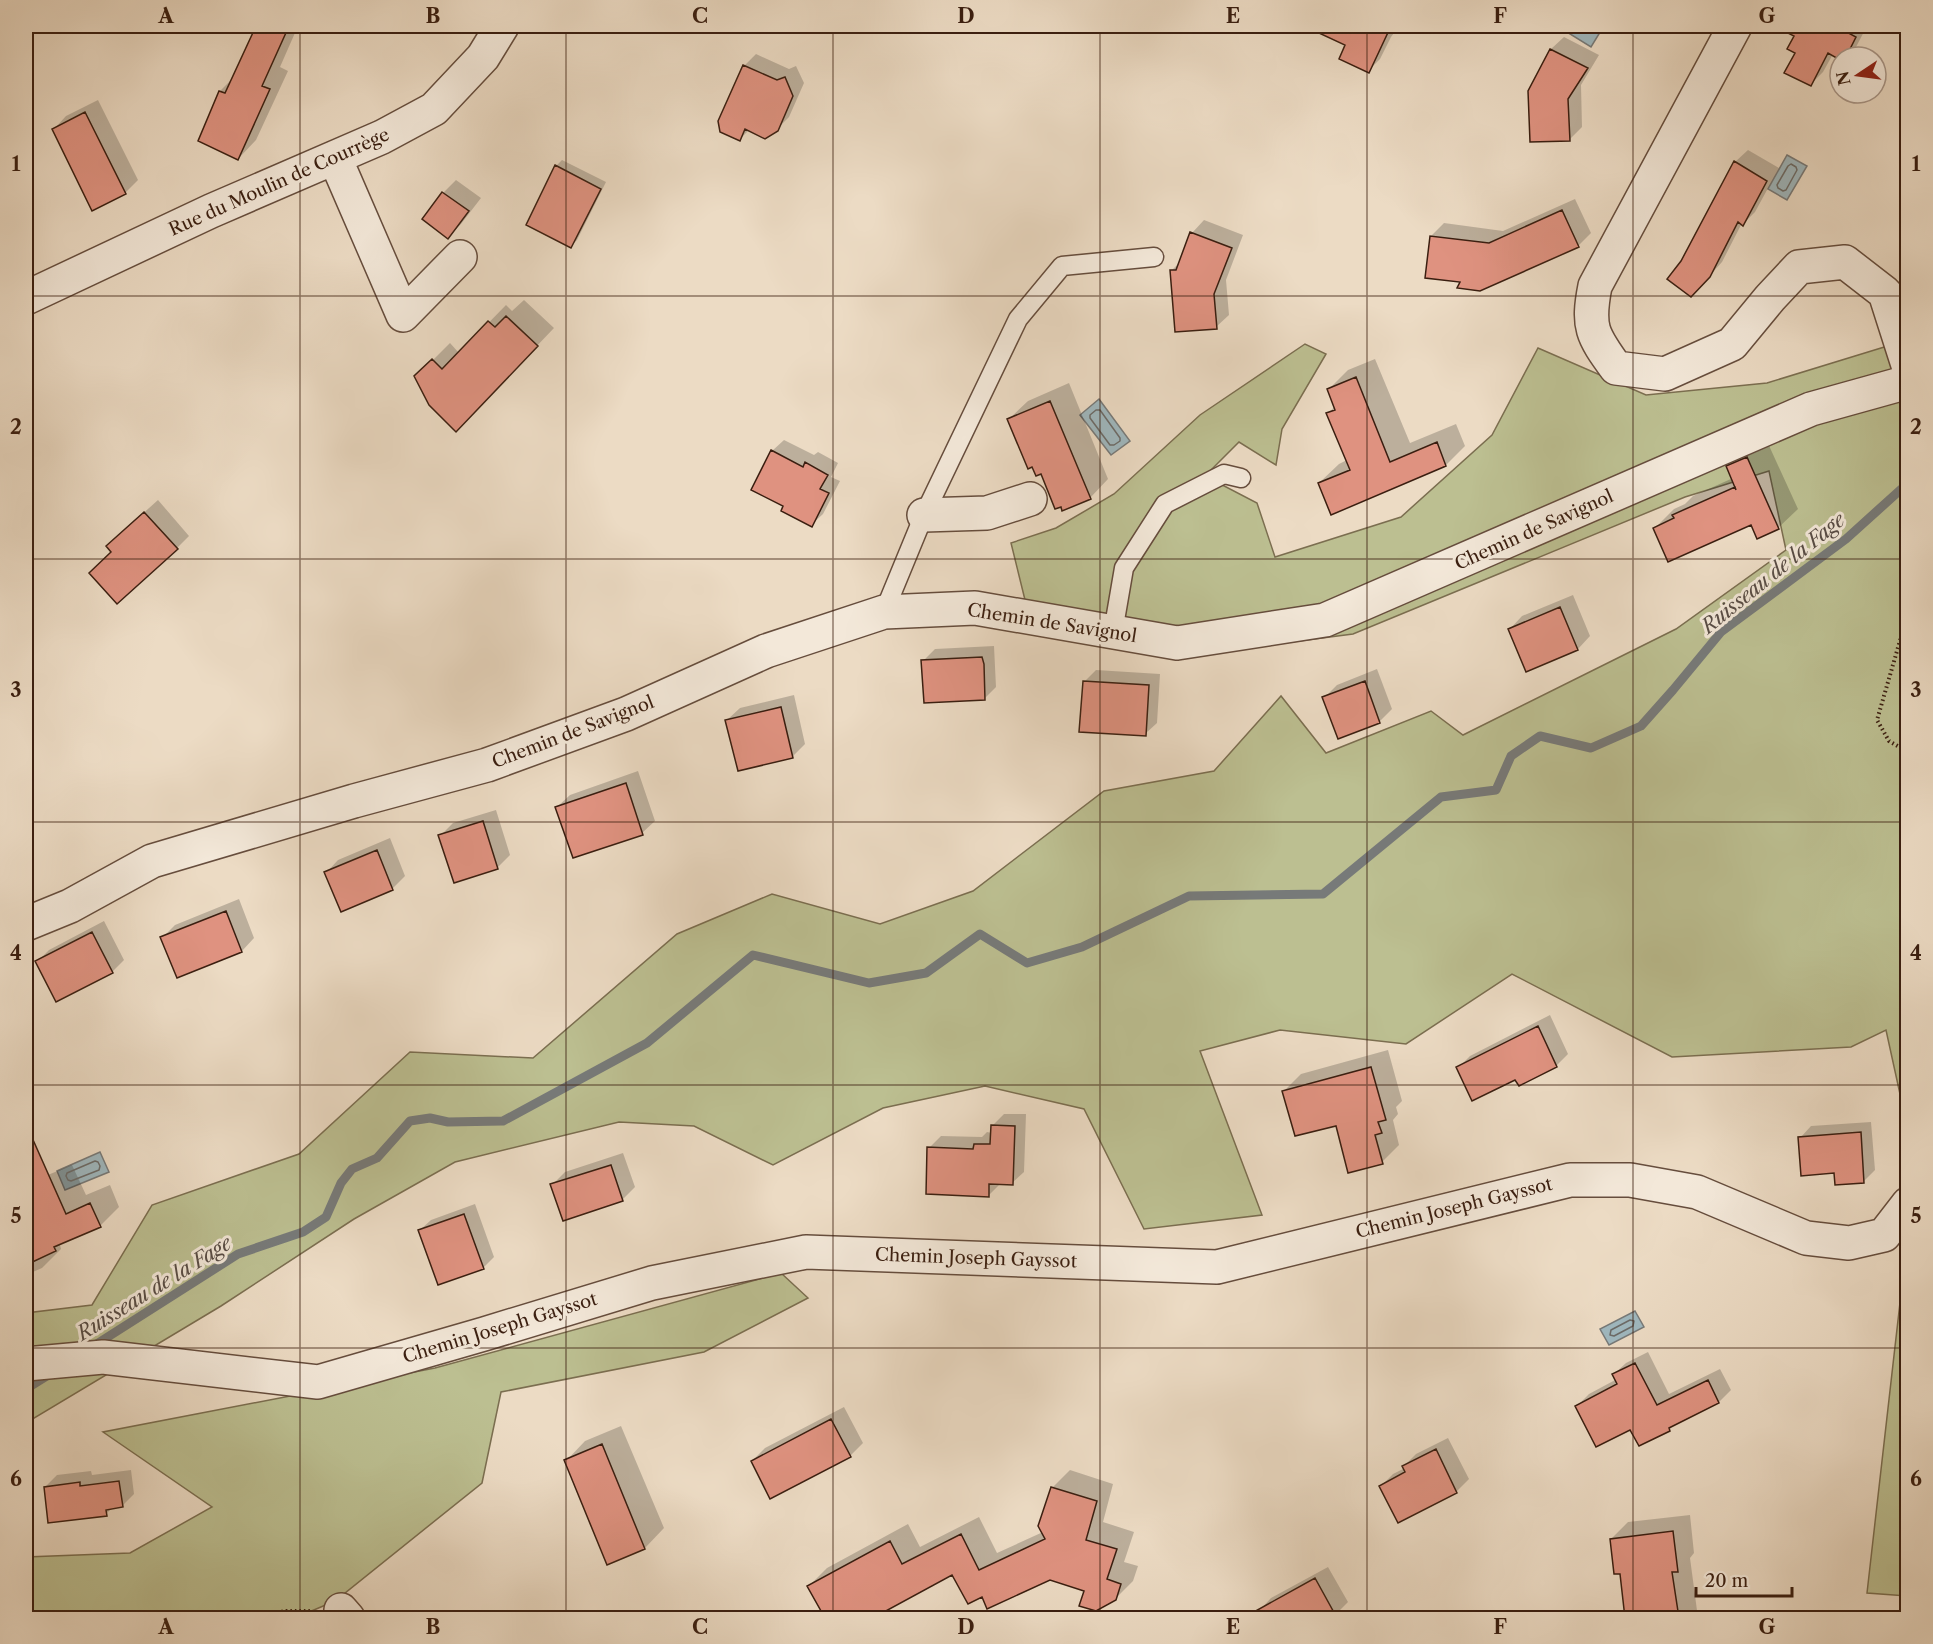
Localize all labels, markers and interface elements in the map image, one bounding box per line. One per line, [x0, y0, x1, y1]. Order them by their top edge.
text: A [157, 4, 174, 28]
text: B [426, 4, 441, 28]
text: C [692, 4, 708, 28]
text: D [957, 4, 975, 28]
text: E [1226, 4, 1240, 28]
text: F [1493, 4, 1507, 28]
text: G [1759, 4, 1776, 28]
north arrow [1828, 45, 1888, 105]
text: N [1832, 69, 1855, 87]
street label: Rue du Moulin de Courrège [165, 123, 393, 241]
text: 1 [12, 152, 21, 176]
text: 1 [1912, 152, 1921, 176]
text: 2 [10, 415, 22, 439]
text: 2 [1910, 415, 1922, 439]
street label: Chemin de Savignol [1451, 485, 1617, 575]
water label: Ruisseau de la Fage [1695, 507, 1851, 640]
street label: Chemin de Savignol [966, 599, 1138, 647]
text: 3 [10, 678, 22, 702]
text: 3 [1910, 678, 1922, 702]
street label: Chemin de Savignol [489, 691, 657, 773]
text: 4 [10, 941, 22, 965]
text: 4 [1910, 941, 1922, 965]
street label: Chemin Joseph Gayssot [1353, 1173, 1555, 1243]
text: 5 [10, 1204, 22, 1228]
text: 5 [1910, 1204, 1922, 1228]
water label: Ruisseau de la Fage [71, 1230, 237, 1346]
street label: Chemin Joseph Gayssot [875, 1243, 1078, 1273]
street label: Chemin Joseph Gayssot [400, 1288, 600, 1368]
text: 6 [10, 1467, 22, 1491]
text: 6 [1910, 1467, 1922, 1491]
scale bar [1696, 1560, 1792, 1598]
text: 20 m [1705, 1570, 1749, 1592]
text: A [157, 1615, 174, 1639]
text: B [426, 1615, 441, 1639]
text: C [692, 1615, 708, 1639]
text: D [957, 1615, 975, 1639]
text: E [1226, 1615, 1240, 1639]
text: F [1493, 1615, 1507, 1639]
text: G [1759, 1615, 1776, 1639]

